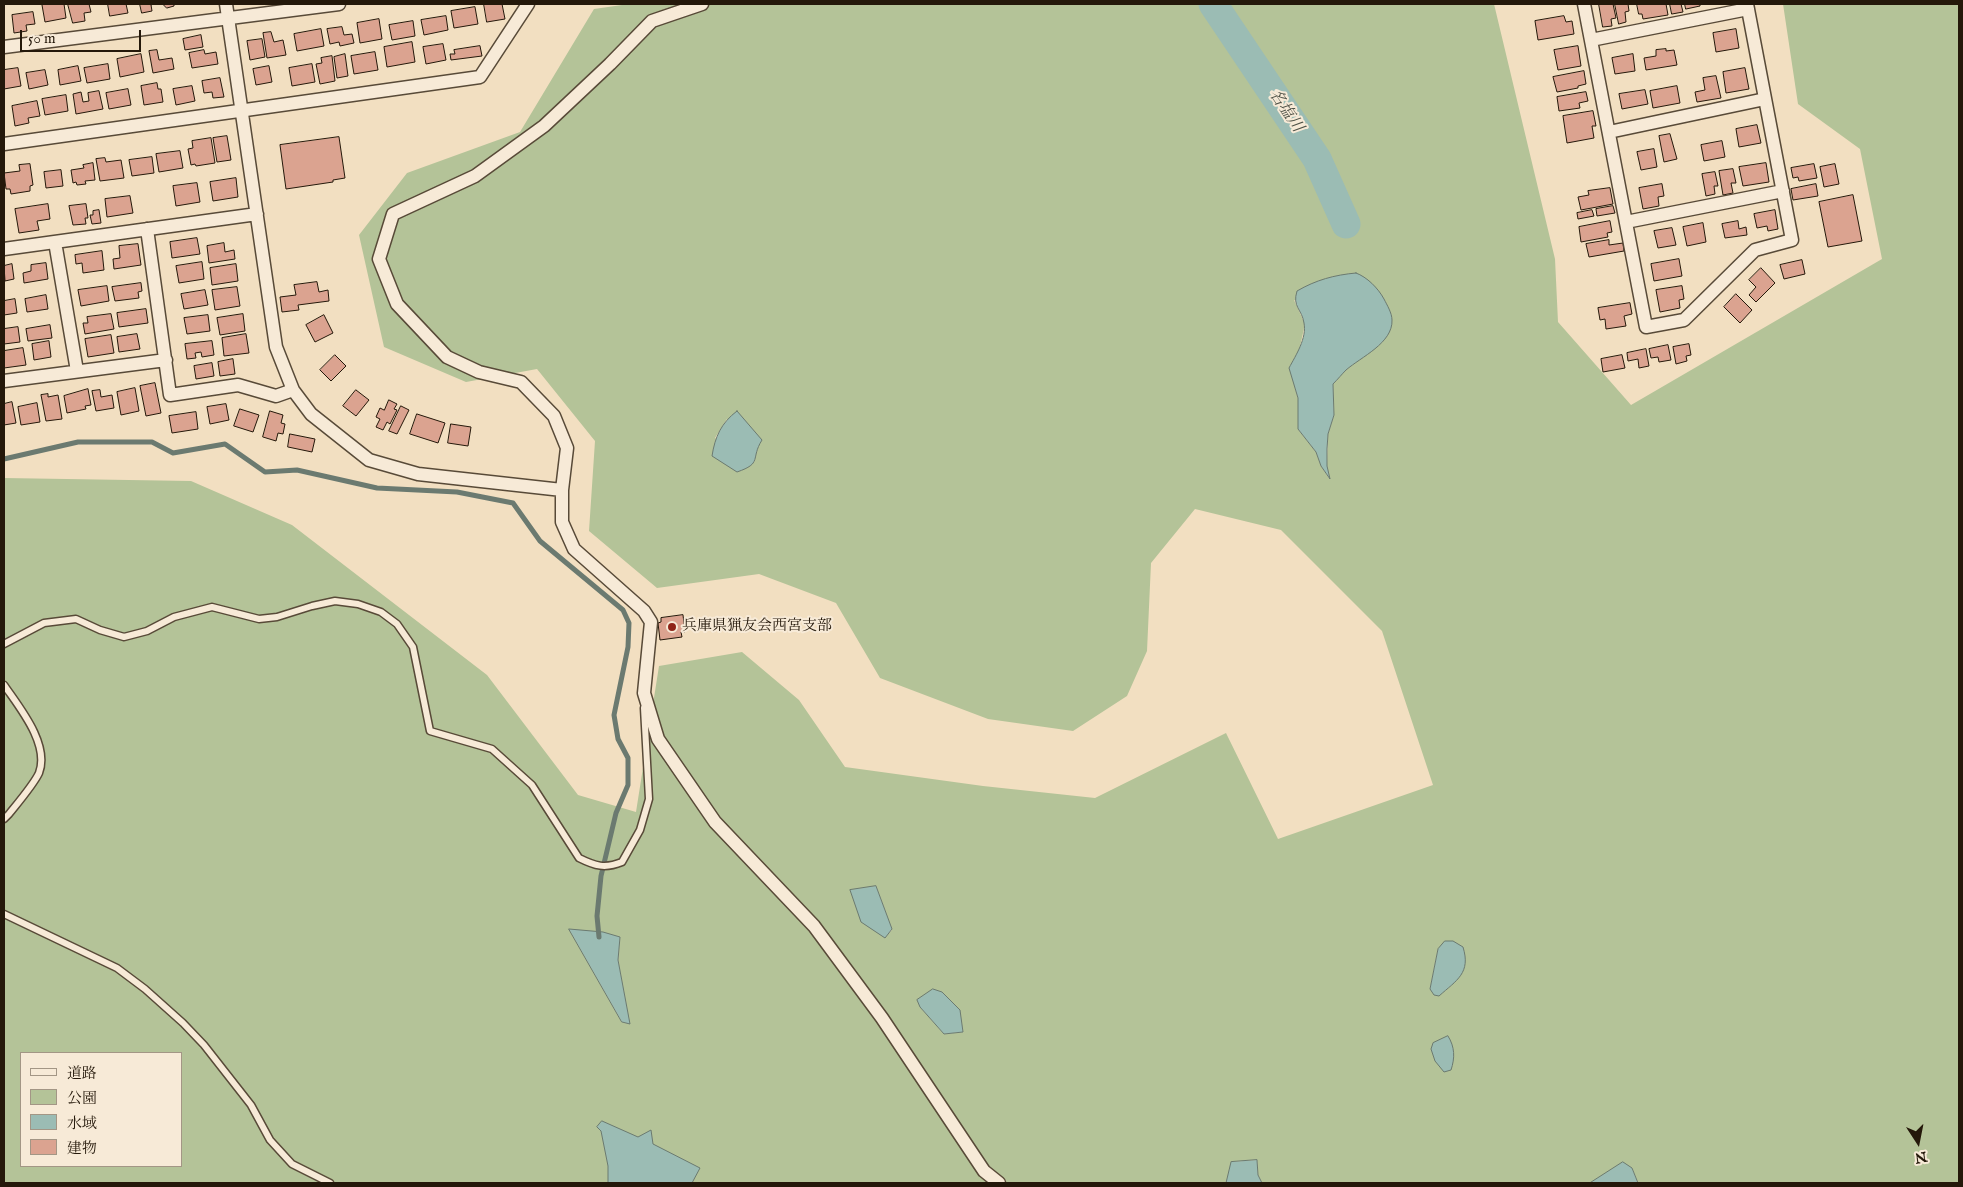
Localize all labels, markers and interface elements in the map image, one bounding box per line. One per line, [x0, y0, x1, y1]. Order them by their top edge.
scale bar [22, 20, 144, 52]
text: 50 m [28, 29, 56, 48]
water label: 名塩川 [1264, 86, 1306, 136]
place label: 兵庫県猟友会西宮支部 [682, 618, 832, 636]
marker: 兵庫県猟友会西宮支部 [666, 621, 678, 633]
legend [20, 1052, 182, 1167]
text: 道路 [67, 1064, 97, 1083]
text: 公園 [67, 1089, 97, 1108]
text: 水域 [67, 1114, 97, 1133]
north arrow [1893, 1117, 1943, 1167]
text: 建物 [67, 1139, 97, 1158]
text: N [1913, 1147, 1929, 1167]

